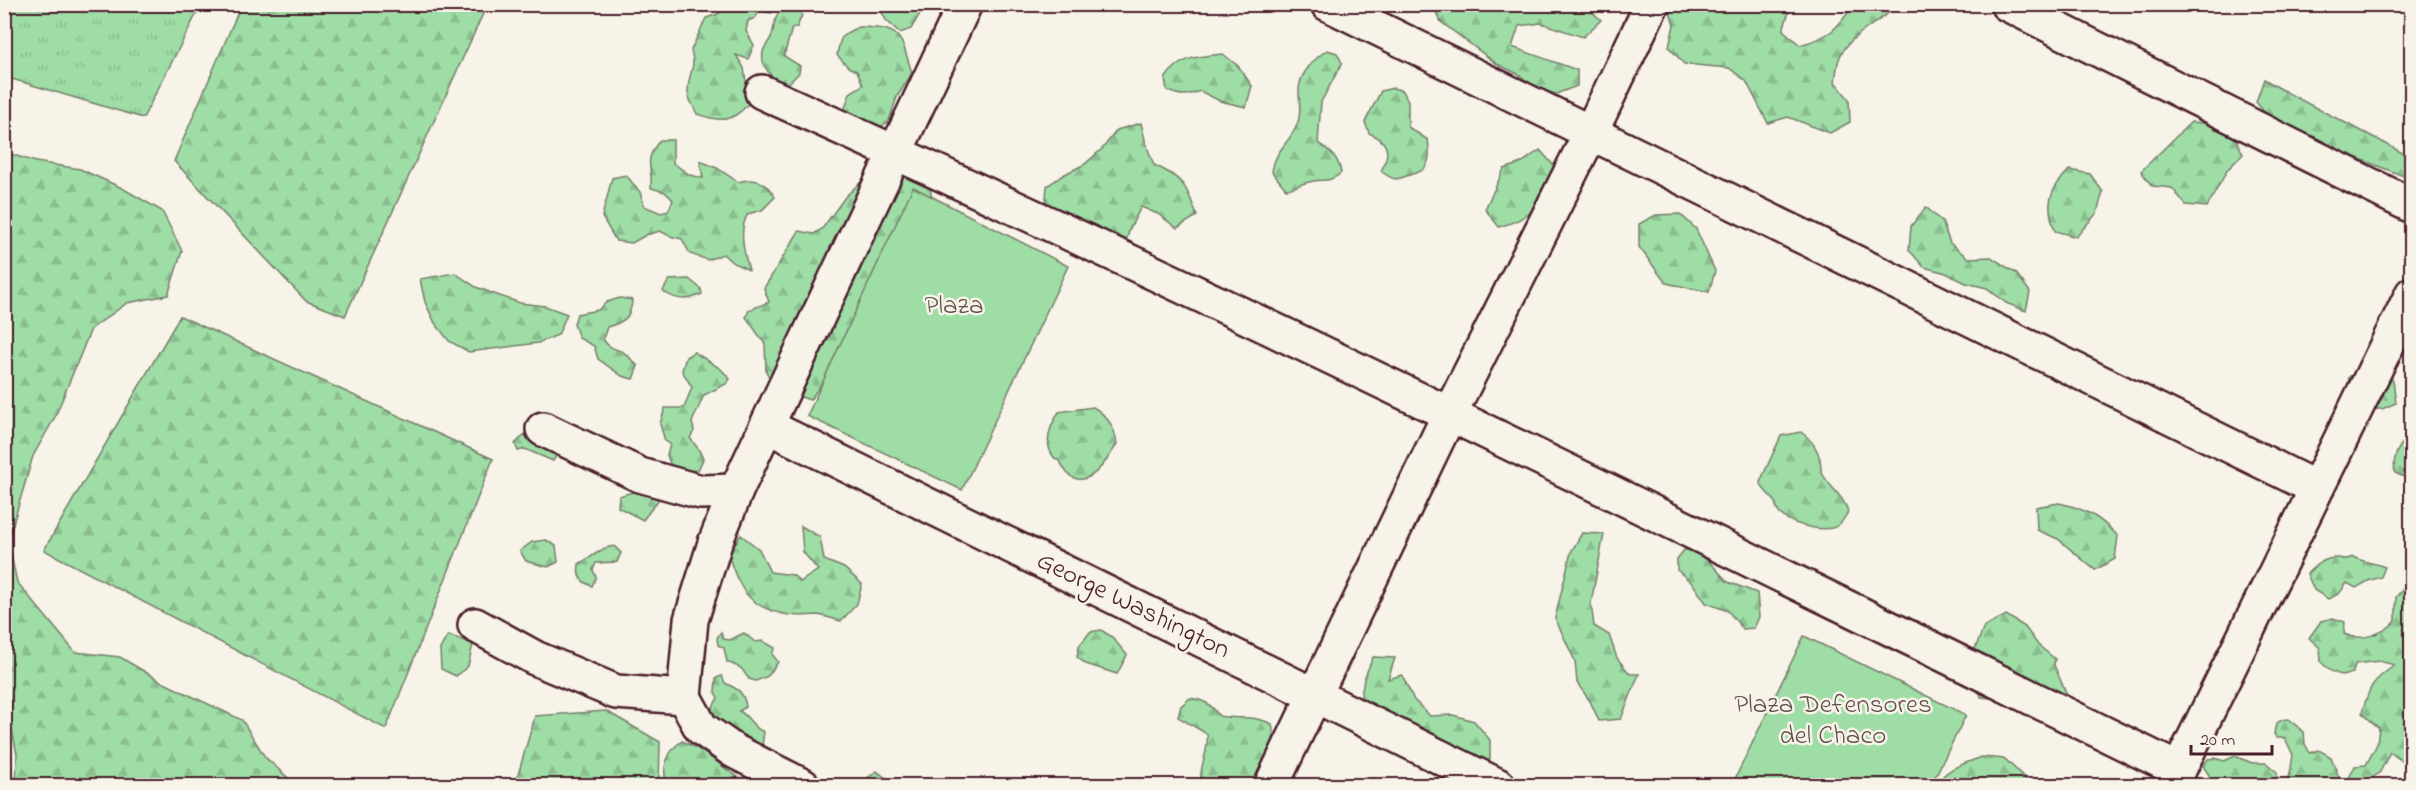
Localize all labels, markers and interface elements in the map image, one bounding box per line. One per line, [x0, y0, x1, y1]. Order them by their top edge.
park label: Plaza [924, 287, 984, 326]
street label: George Washington [1030, 542, 1236, 670]
park label: Plaza Defensores del Chaco [1734, 686, 1932, 756]
scale bar [2191, 718, 2272, 756]
text: 20 m [2200, 728, 2235, 754]

